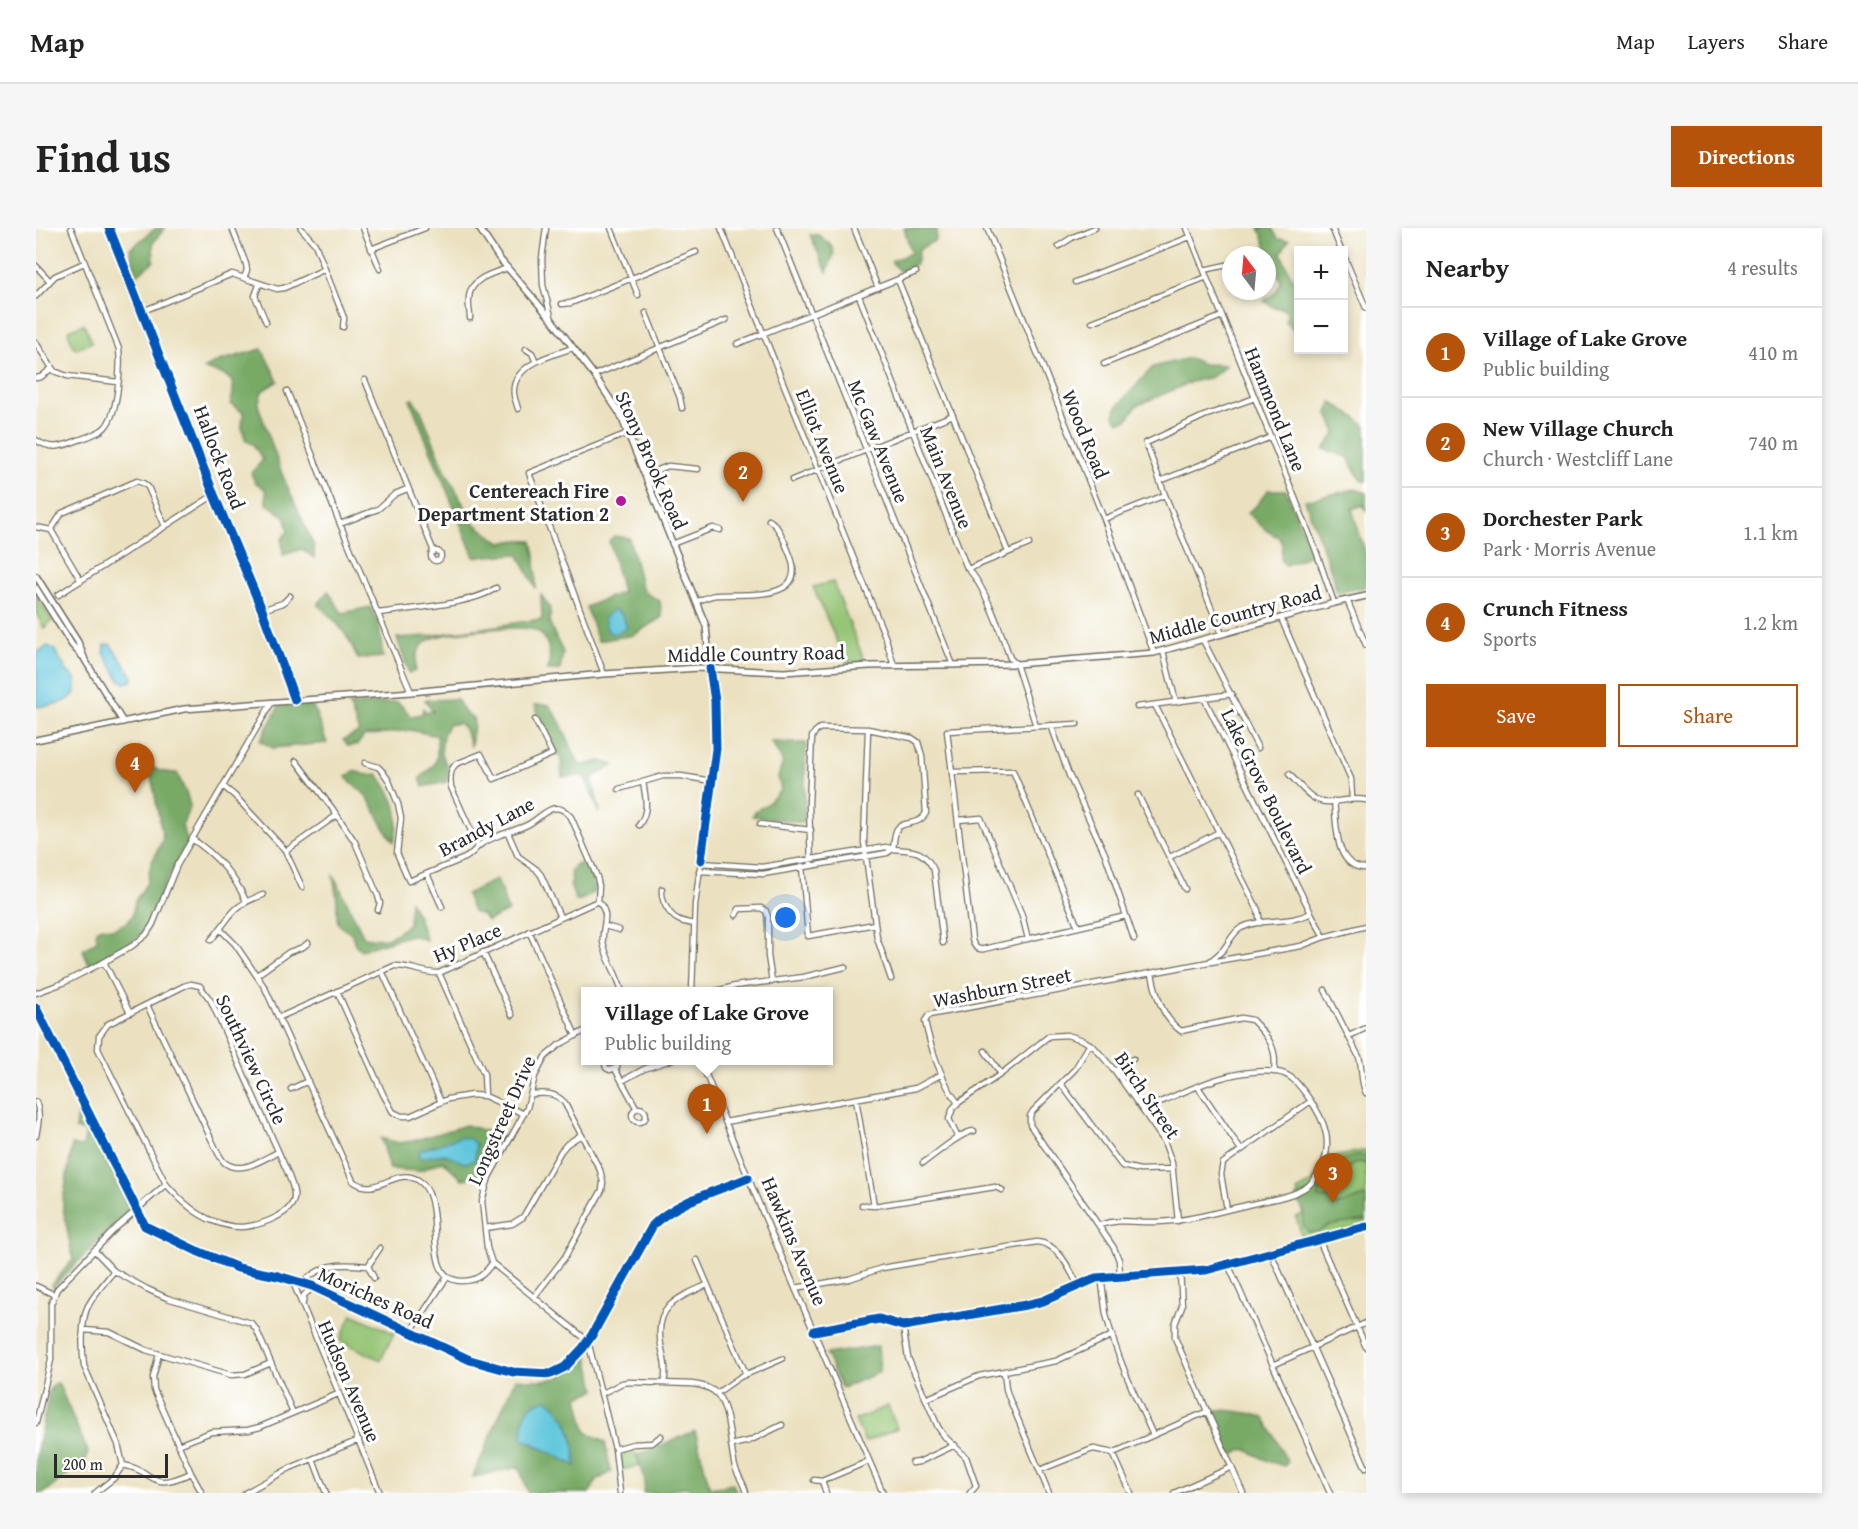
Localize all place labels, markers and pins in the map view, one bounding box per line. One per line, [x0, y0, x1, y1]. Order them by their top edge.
pin: 2 [724, 452, 762, 502]
place label: Centereach Fire Department Station 2 [418, 476, 609, 528]
marker: Centereach Fire Department Station 2 [614, 494, 628, 508]
pin: 4 [116, 744, 154, 793]
pin: 1 [688, 1084, 726, 1134]
pin: 3 [1314, 1154, 1352, 1203]

